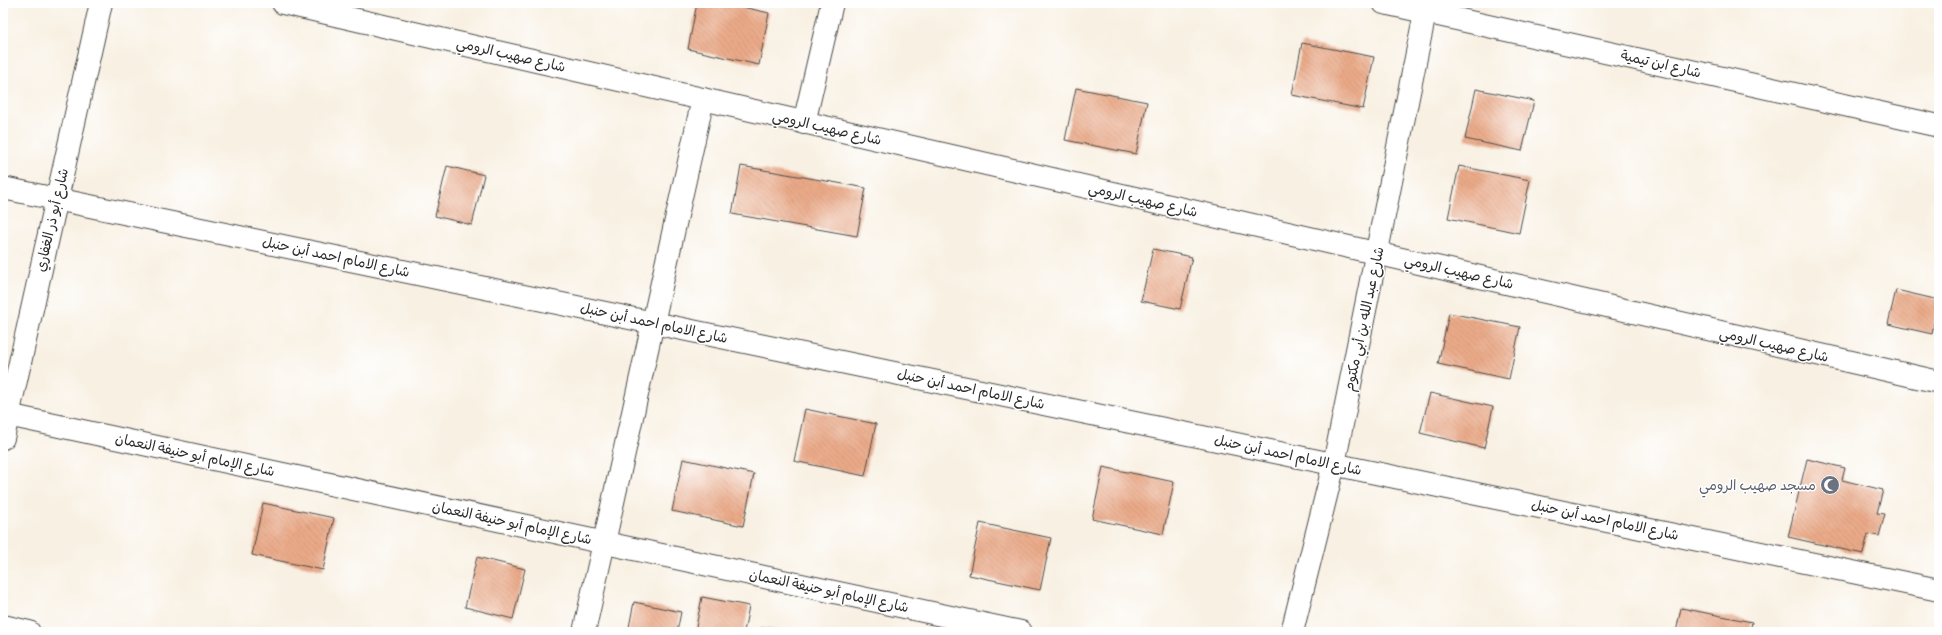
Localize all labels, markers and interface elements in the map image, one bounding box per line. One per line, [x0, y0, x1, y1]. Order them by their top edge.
street label: شارع صهيب الرومي [454, 34, 567, 80]
street label: شارع ابن تيمية [1619, 47, 1703, 82]
street label: شارع صهيب الرومي [770, 107, 883, 153]
street label: شارع أبو ذر الغفاري [32, 166, 74, 274]
street label: شارع صهيب الرومي [1086, 179, 1199, 225]
street label: شارع الامام احمد أبن حنبل [260, 233, 411, 283]
street label: شارع عبد الله بن أبي مكتوم [1340, 245, 1392, 394]
street label: شارع صهيب الرومي [1402, 251, 1515, 297]
street label: شارع الامام احمد أبن حنبل [578, 299, 729, 349]
street label: شارع صهيب الرومي [1717, 324, 1830, 370]
street label: شارع الامام احمد أبن حنبل [895, 365, 1046, 415]
street label: شارع الإمام أبو حنيفة النعمان [113, 430, 276, 482]
street label: شارع الامام احمد أبن حنبل [1212, 431, 1363, 481]
mosque icon: مسجد صهيب الرومي [1819, 474, 1841, 496]
place label: مسجد صهيب الرومي [1699, 477, 1816, 498]
street label: شارع الامام احمد أبن حنبل [1529, 496, 1680, 546]
street label: شارع الإمام أبو حنيفة النعمان [430, 498, 593, 550]
street label: شارع الإمام أبو حنيفة النعمان [747, 566, 910, 618]

